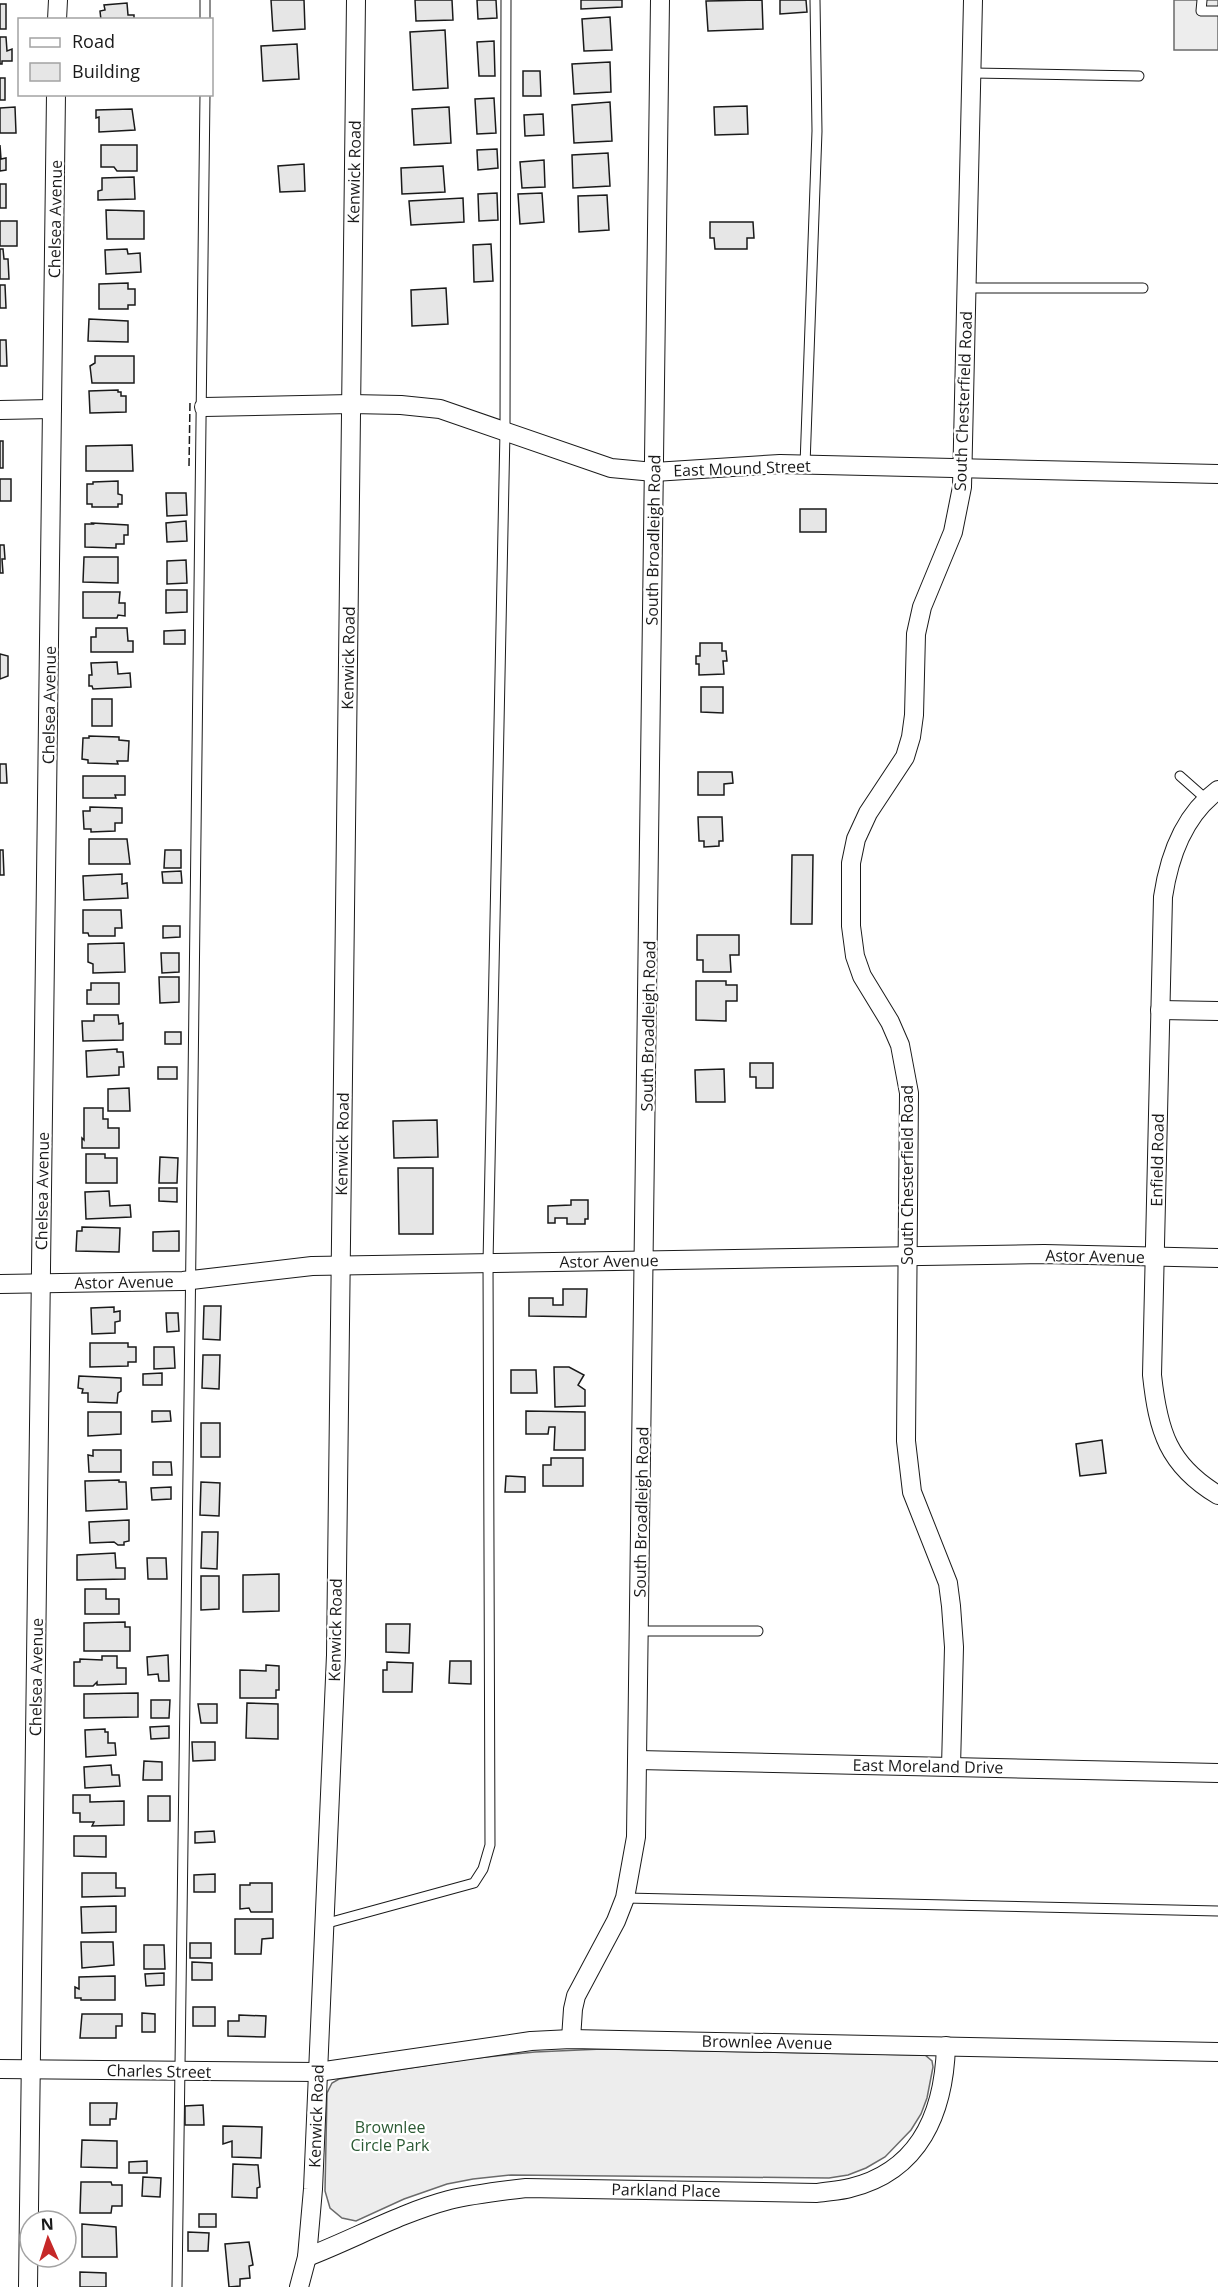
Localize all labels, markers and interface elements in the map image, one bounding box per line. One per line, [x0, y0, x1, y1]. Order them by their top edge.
legend [18, 18, 213, 96]
text: Road [72, 29, 115, 53]
text: Building [72, 59, 140, 83]
street label: Kenwick Road [342, 120, 366, 224]
street label: Chelsea Avenue [43, 160, 67, 278]
street label: South Chesterfield Road [949, 311, 977, 491]
street label: South Broadleigh Road [641, 454, 665, 626]
street label: East Mound Street [673, 455, 811, 481]
street label: Kenwick Road [336, 606, 360, 710]
street label: Chelsea Avenue [37, 646, 61, 764]
street label: South Broadleigh Road [636, 940, 660, 1112]
street label: South Chesterfield Road [896, 1085, 918, 1265]
street label: Kenwick Road [330, 1092, 354, 1196]
street label: Enfield Road [1145, 1113, 1169, 1207]
street label: Chelsea Avenue [30, 1132, 54, 1250]
street label: Astor Avenue [1045, 1244, 1145, 1268]
street label: Astor Avenue [559, 1249, 659, 1273]
street label: Astor Avenue [74, 1270, 174, 1294]
street label: South Broadleigh Road [629, 1426, 653, 1598]
street label: Kenwick Road [323, 1578, 347, 1682]
street label: Chelsea Avenue [24, 1618, 48, 1736]
street label: East Moreland Drive [852, 1754, 1004, 1778]
street label: Brownlee Avenue [702, 2030, 832, 2054]
street label: Charles Street [106, 2059, 212, 2083]
street label: Kenwick Road [303, 2064, 329, 2168]
park label: Brownlee Circle Park [351, 2116, 430, 2156]
street label: Parkland Place [611, 2178, 721, 2202]
north arrow [18, 2209, 78, 2269]
text: N [40, 2213, 54, 2235]

